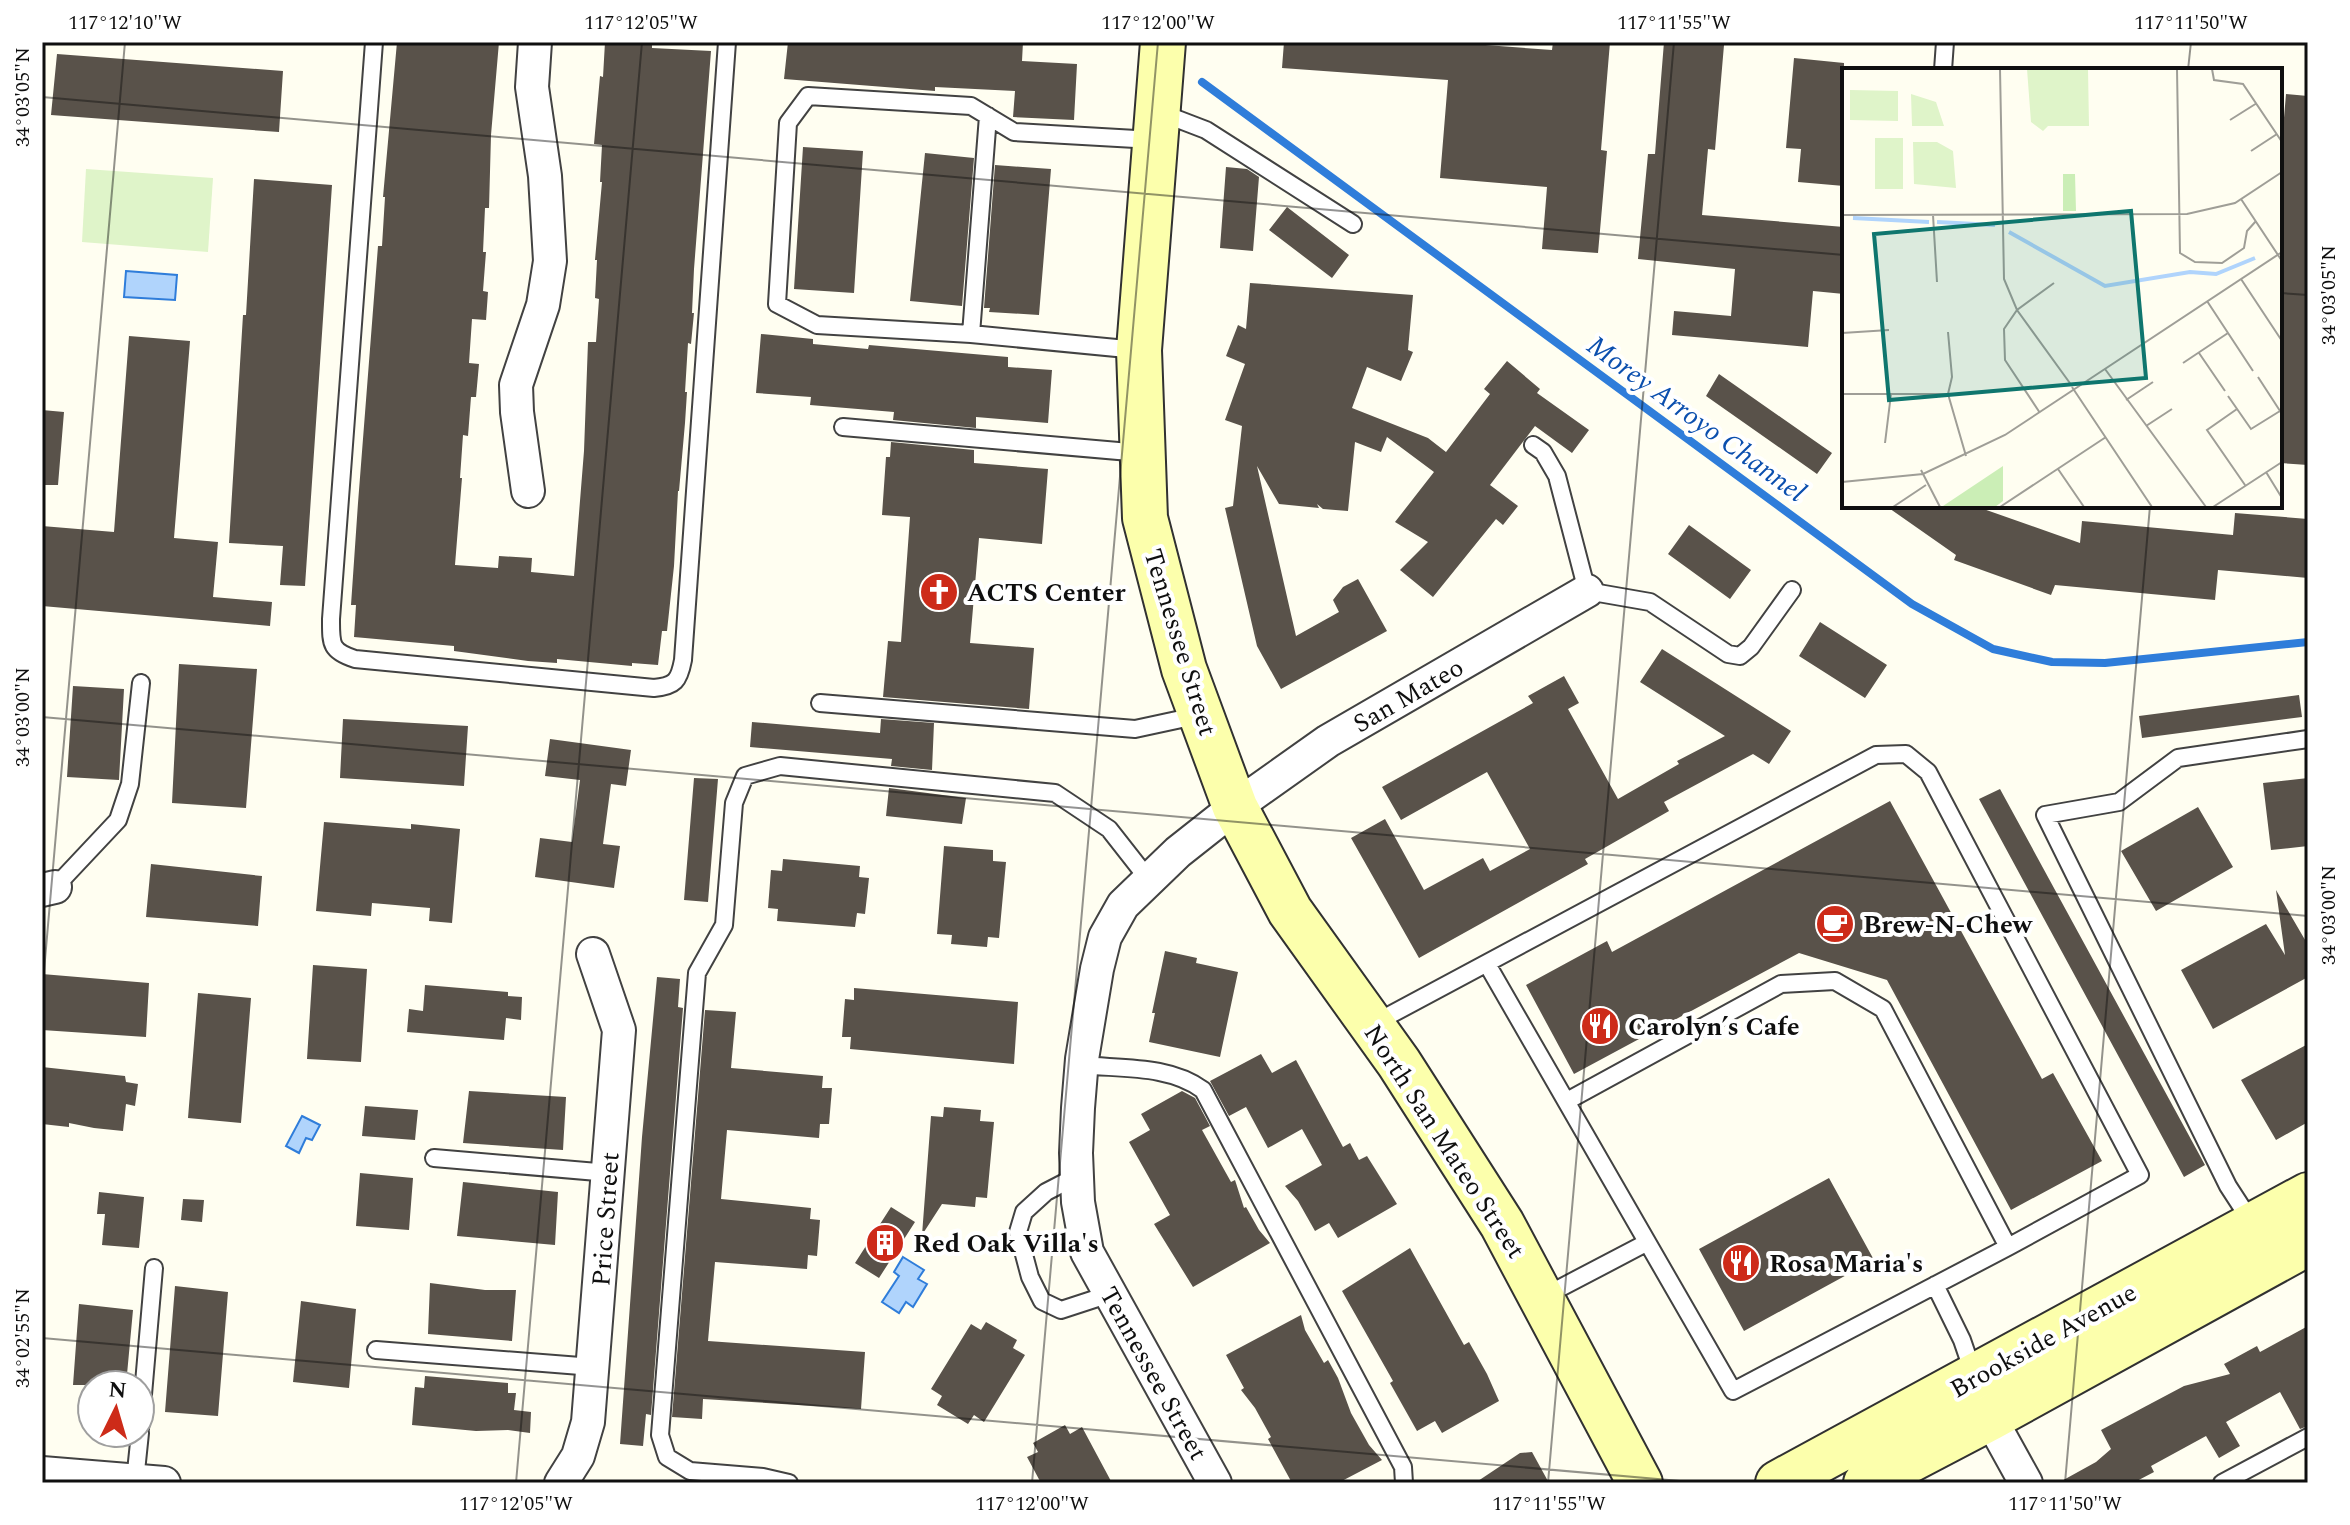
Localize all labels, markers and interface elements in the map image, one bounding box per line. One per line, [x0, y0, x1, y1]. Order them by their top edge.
text: 117°12'10"W [68, 8, 182, 38]
text: 117°12'05"W [584, 8, 698, 38]
text: 117°12'00"W [1101, 8, 1215, 38]
text: 117°11'55"W [1617, 8, 1731, 38]
text: 117°11'50"W [2134, 8, 2248, 38]
text: 34°03'05"N [8, 47, 38, 147]
inset map [1842, 68, 2282, 508]
text: 34°03'05"N [2314, 245, 2344, 345]
water label: Morey Arroyo Channel [1578, 325, 1815, 514]
street label: Tennessee Street [1133, 544, 1227, 741]
church icon: ACTS Center [918, 571, 960, 613]
place label: ACTS Center [967, 573, 1127, 613]
street label: San Mateo [1346, 648, 1471, 744]
text: 34°03'00"N [8, 667, 38, 767]
text: 34°03'00"N [2314, 865, 2344, 965]
cafe icon: Brew-N-Chew [1814, 903, 1856, 945]
place label: Brew-N-Chew [1863, 905, 2033, 945]
restaurant icon: Carolyn’s Cafe [1579, 1005, 1621, 1047]
place label: Carolyn’s Cafe [1628, 1007, 1800, 1047]
street label: North San Mateo Street [1353, 1016, 1535, 1267]
street label: Price Street [581, 1151, 631, 1288]
building icon: Red Oak Villa's [864, 1222, 906, 1264]
place label: Red Oak Villa's [913, 1224, 1099, 1264]
restaurant icon: Rosa Maria's [1720, 1242, 1762, 1284]
place label: Rosa Maria's [1769, 1244, 1923, 1284]
street label: Brookside Avenue [1943, 1273, 2144, 1409]
street label: Tennessee Street [1089, 1279, 1218, 1468]
text: 34°02'55"N [8, 1288, 38, 1388]
north arrow [76, 1369, 156, 1449]
text: N [107, 1373, 128, 1408]
text: 117°12'05"W [459, 1489, 573, 1519]
text: 117°12'00"W [975, 1489, 1089, 1519]
text: 117°11'55"W [1492, 1489, 1606, 1519]
text: 117°11'50"W [2008, 1489, 2122, 1519]

